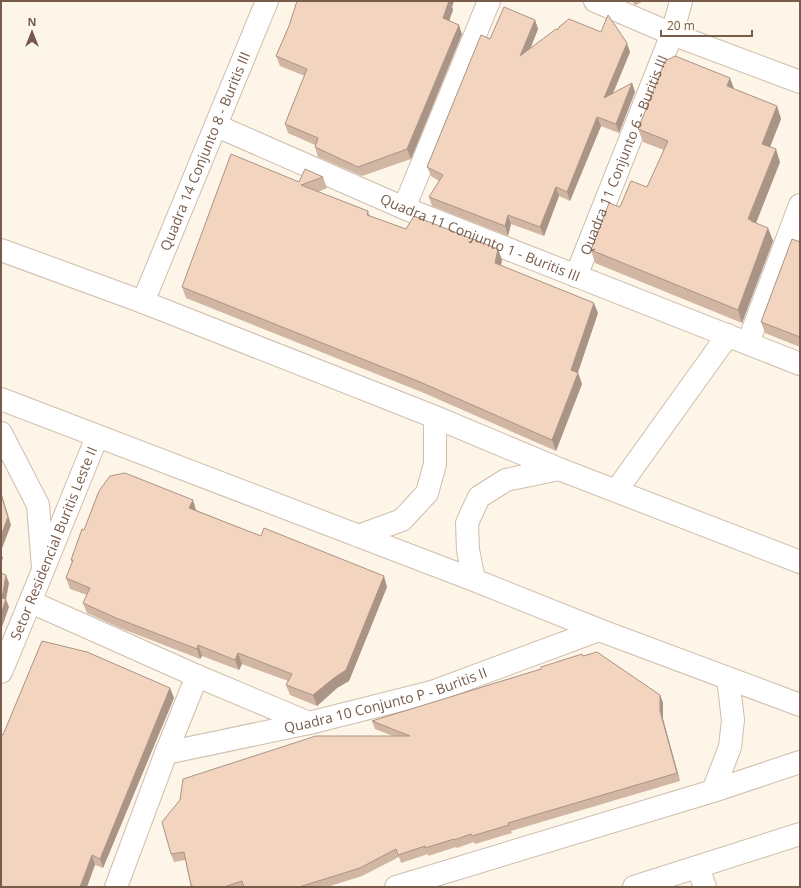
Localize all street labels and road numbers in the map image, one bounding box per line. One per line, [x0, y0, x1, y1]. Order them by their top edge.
street label: Quadra 14 Conjunto 8 - Buritis III [155, 49, 254, 253]
street label: Quadra 11 Conjunto 6 - Buritis III [575, 52, 672, 258]
street label: Quadra 11 Conjunto 1 - Buritis III [377, 189, 583, 286]
street label: Setor Residencial Buritis Leste II [5, 444, 101, 643]
street label: Quadra 10 Conjunto P - Buritis II [282, 662, 490, 737]

